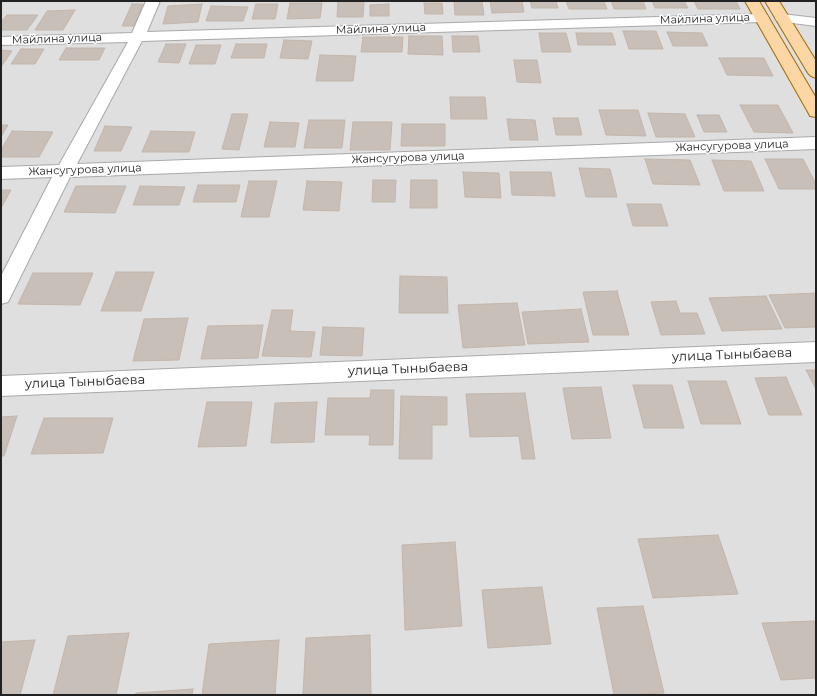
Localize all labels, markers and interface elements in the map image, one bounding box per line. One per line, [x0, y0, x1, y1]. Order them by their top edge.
street label: Майлина улица [660, 11, 750, 27]
street label: Майлина улица [336, 21, 426, 37]
street label: Майлина улица [12, 31, 102, 47]
street label: Жансугурова улица [675, 137, 789, 155]
street label: Жансугурова улица [351, 149, 465, 167]
street label: Жансугурова улица [28, 161, 142, 179]
street label: улица Тыныбаева [672, 345, 792, 365]
street label: улица Тыныбаева [348, 359, 468, 379]
street label: улица Тыныбаева [25, 372, 145, 392]

